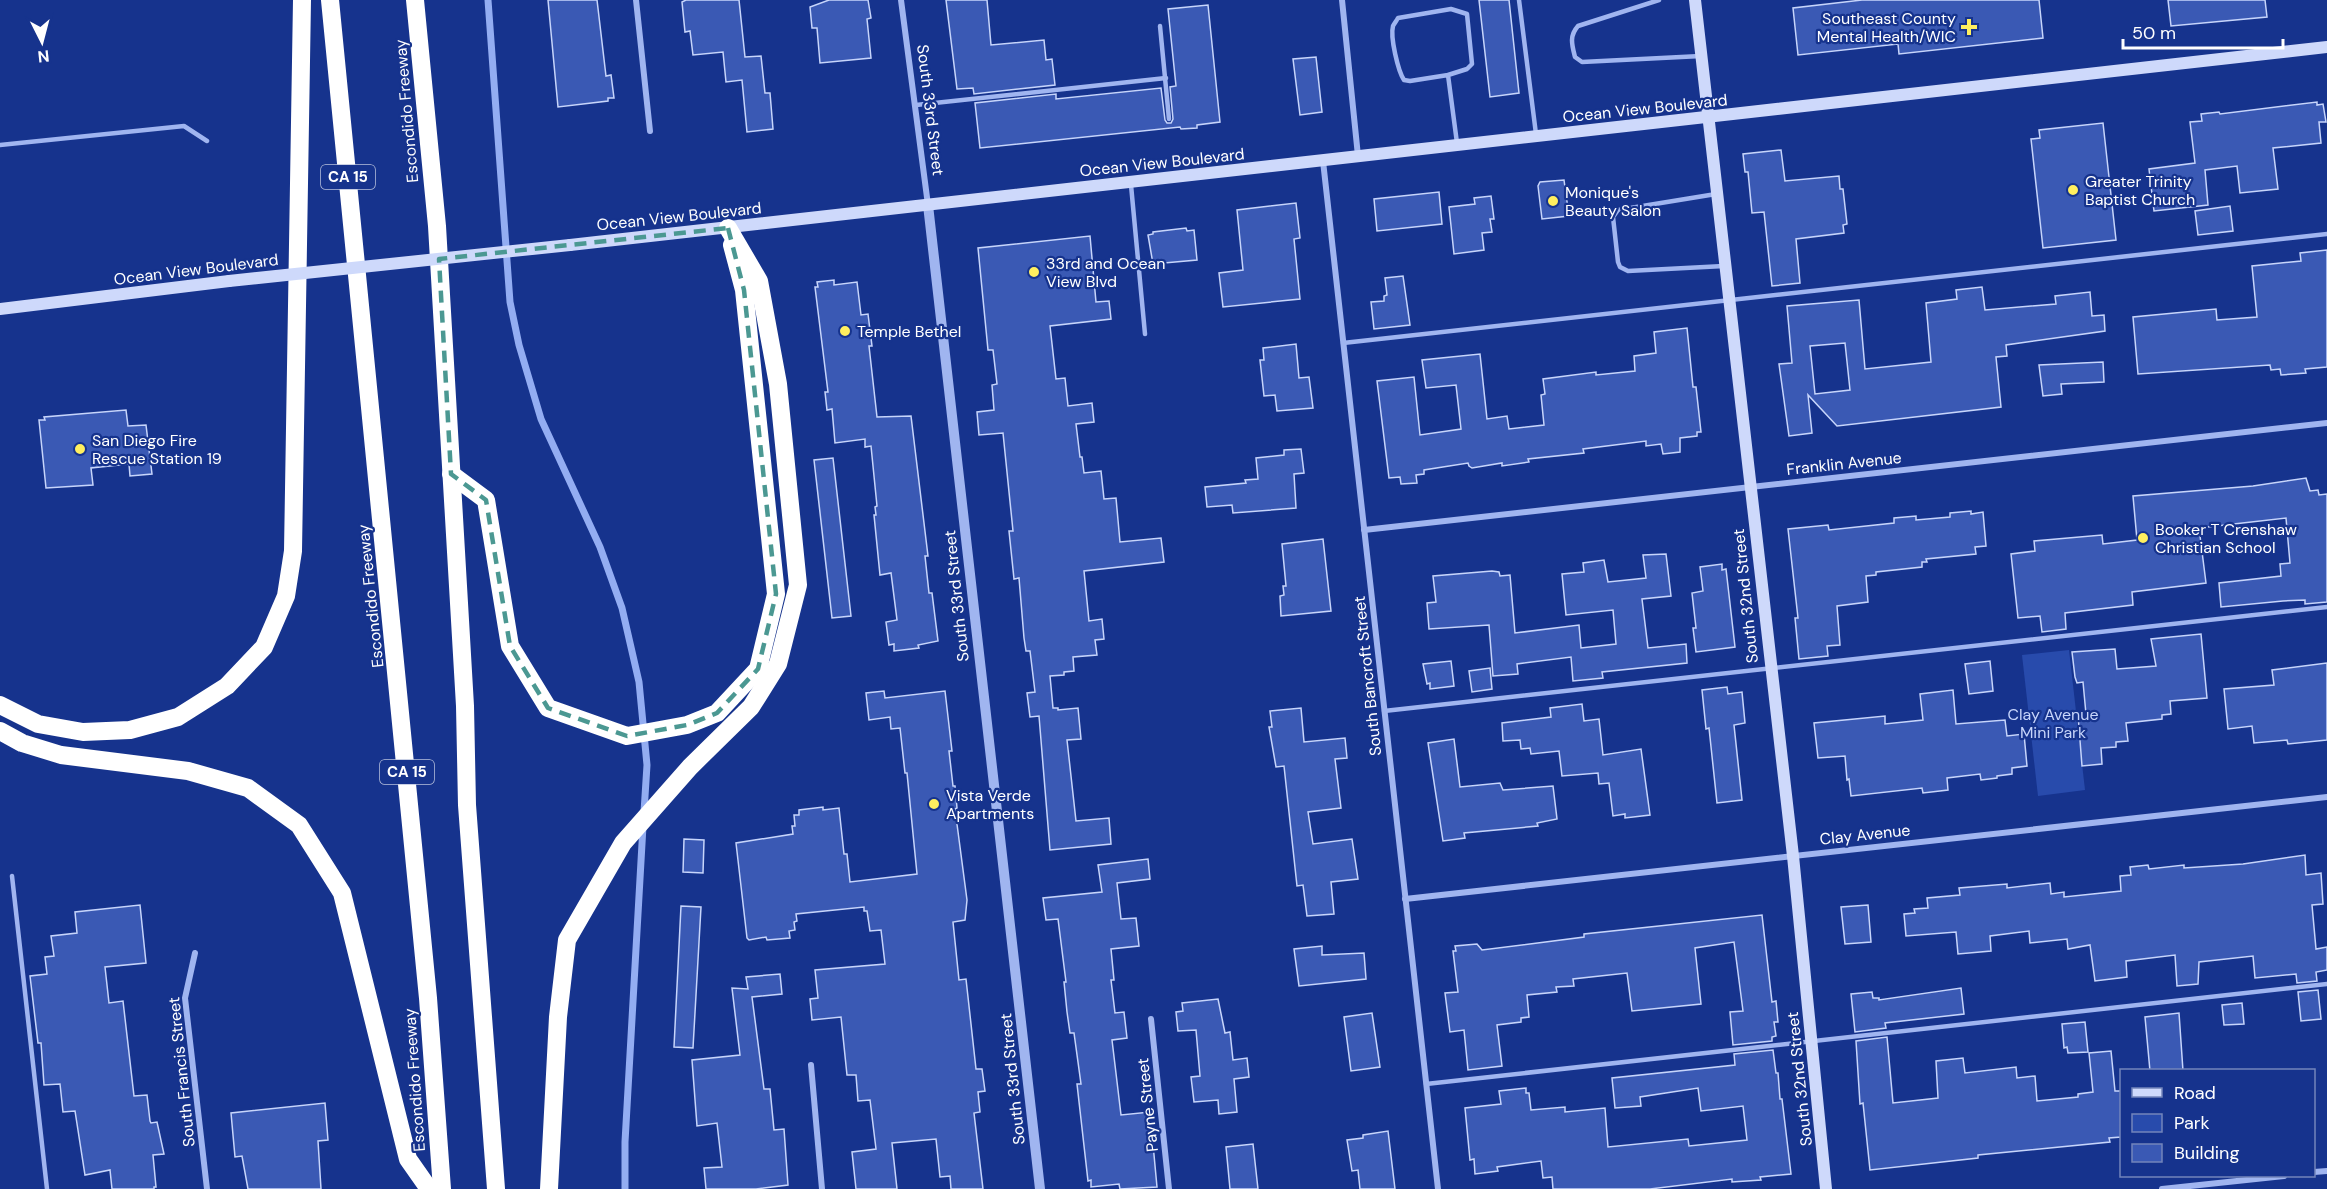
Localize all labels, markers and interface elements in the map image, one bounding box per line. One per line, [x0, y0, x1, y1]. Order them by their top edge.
place label: Southeast County Mental Health/WIC [1817, 8, 1956, 47]
north arrow [12, 12, 72, 72]
scale bar [2123, 12, 2284, 50]
marker: Southeast County Mental Health/WIC [1960, 18, 1978, 36]
text: 50 m [2132, 21, 2176, 45]
street label: Escondido Freeway [390, 38, 423, 184]
street label: South 33rd Street [912, 43, 949, 177]
text: N [37, 45, 50, 67]
street label: Ocean View Boulevard [1562, 89, 1728, 128]
street label: Ocean View Boulevard [1079, 143, 1245, 182]
road number: CA 15 [321, 165, 375, 189]
place label: Greater Trinity Baptist Church [2085, 171, 2195, 210]
place label: Monique's Beauty Salon [1565, 182, 1661, 221]
marker: Greater Trinity Baptist Church [2066, 183, 2080, 197]
marker: Monique's Beauty Salon [1546, 194, 1560, 208]
street label: Ocean View Boulevard [596, 197, 762, 236]
street label: Ocean View Boulevard [113, 249, 280, 290]
place label: 33rd and Ocean View Blvd [1046, 253, 1166, 292]
marker: 33rd and Ocean View Blvd [1027, 265, 1041, 279]
place label: Temple Bethel [857, 321, 961, 342]
marker: Temple Bethel [838, 324, 852, 338]
place label: San Diego Fire Rescue Station 19 [92, 430, 222, 469]
marker: San Diego Fire Rescue Station 19 [73, 442, 87, 456]
street label: Franklin Avenue [1785, 447, 1903, 480]
place label: Booker T Crenshaw Christian School [2155, 519, 2297, 558]
street label: Escondido Freeway [353, 523, 388, 669]
street label: South 32nd Street [1728, 528, 1763, 664]
street label: South 33rd Street [939, 529, 974, 663]
marker: Booker T Crenshaw Christian School [2136, 531, 2150, 545]
street label: South Bancroft Street [1349, 595, 1386, 757]
park label: Clay Avenue Mini Park [2007, 704, 2099, 743]
road number: CA 15 [380, 760, 434, 784]
place label: Vista Verde Apartments [946, 785, 1034, 824]
marker: Vista Verde Apartments [927, 797, 941, 811]
street label: Clay Avenue [1819, 819, 1911, 850]
street label: South Francis Street [163, 996, 200, 1148]
street label: Escondido Freeway [399, 1007, 430, 1152]
street label: South 32nd Street [1782, 1011, 1817, 1147]
street label: South 33rd Street [995, 1012, 1030, 1146]
street label: Payne Street [1132, 1057, 1163, 1153]
legend [2120, 1069, 2315, 1177]
text: Road [2174, 1081, 2216, 1105]
text: Park [2174, 1111, 2210, 1135]
text: Building [2174, 1141, 2239, 1165]

